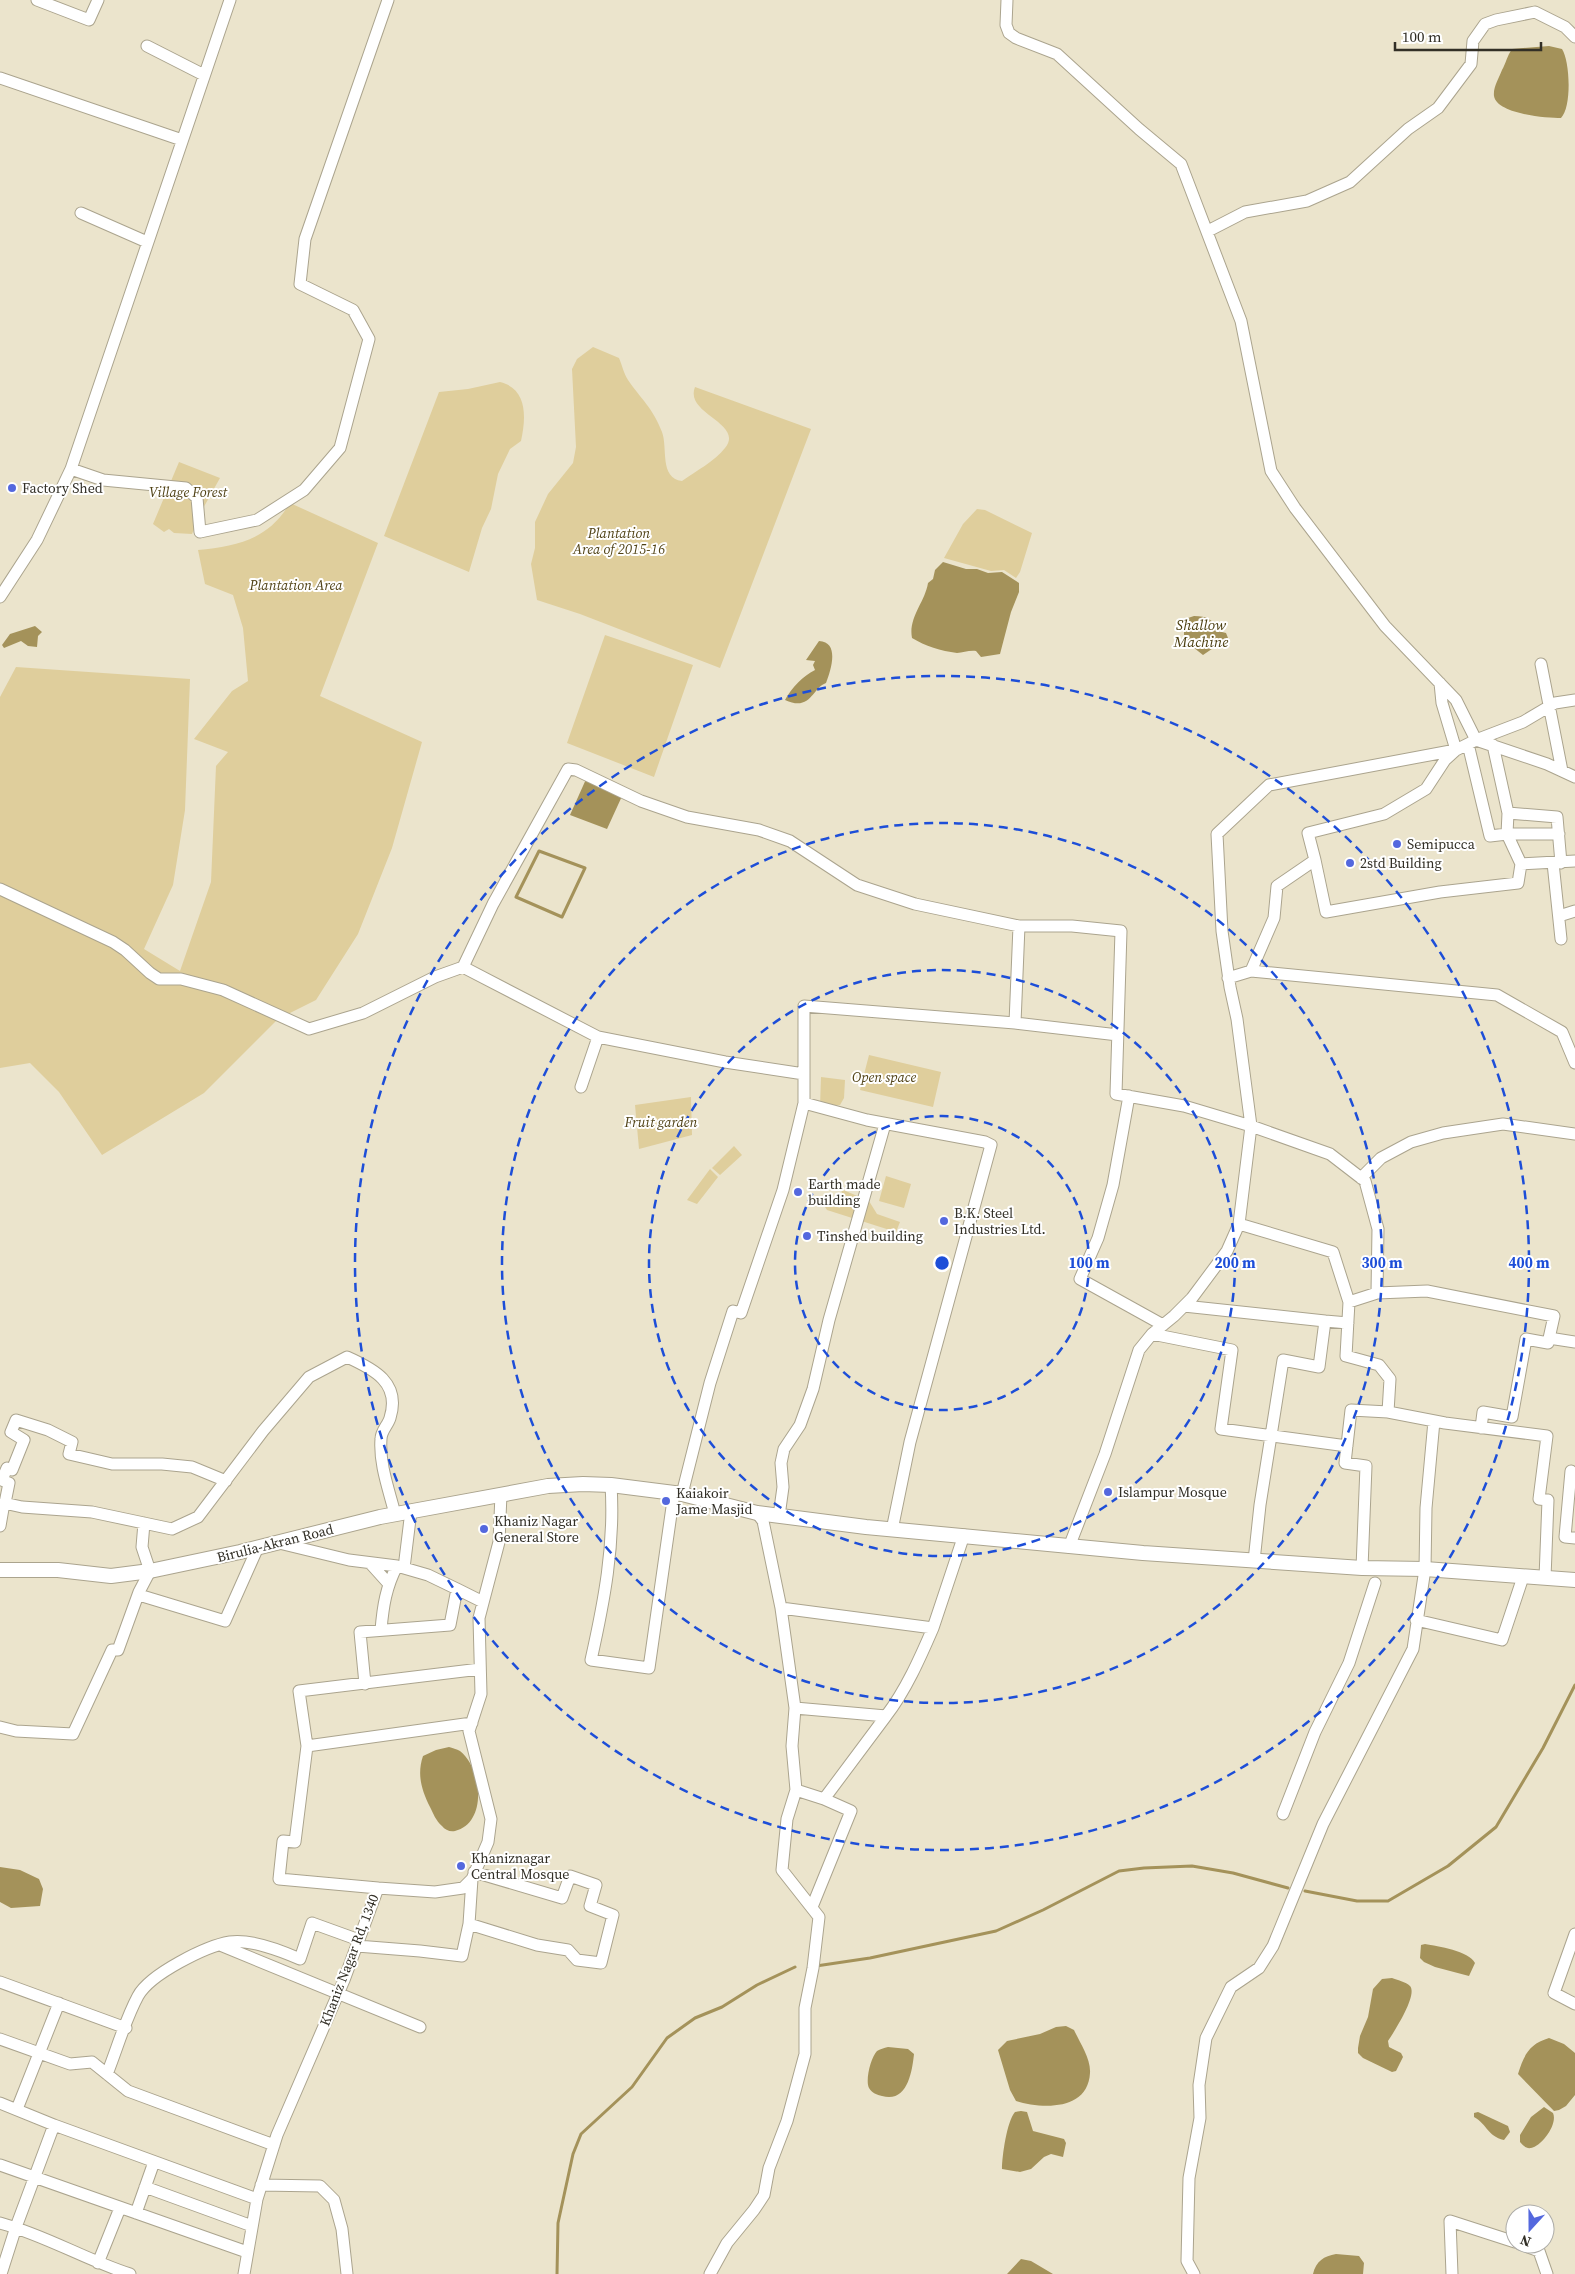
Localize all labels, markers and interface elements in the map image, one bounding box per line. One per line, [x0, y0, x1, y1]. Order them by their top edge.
scale bar [1395, 20, 1541, 52]
text: 100 m [1402, 26, 1442, 47]
place label: Factory Shed [22, 478, 103, 498]
marker: Factory Shed [6, 482, 18, 494]
park label: Village Forest [149, 482, 228, 502]
park label: Plantation Area of 2015-16 [572, 523, 666, 559]
park label: Plantation Area [249, 575, 343, 595]
water label: Shallow Machine [1173, 614, 1228, 652]
place label: Semipucca [1407, 834, 1476, 854]
marker: Semipucca [1391, 838, 1403, 850]
place label: 2std Building [1360, 853, 1442, 873]
marker: 2std Building [1344, 857, 1356, 869]
park label: Open space [852, 1067, 916, 1087]
park label: Fruit garden [624, 1112, 698, 1132]
place label: Earth made building [808, 1174, 881, 1210]
marker: Earth made building [792, 1186, 804, 1198]
place label: B.K. Steel Industries Ltd. [954, 1203, 1046, 1239]
marker: B.K. Steel Industries Ltd. [938, 1215, 950, 1227]
place label: Tinshed building [817, 1226, 923, 1246]
marker: Tinshed building [801, 1230, 813, 1242]
text: 100 m [1068, 1252, 1110, 1273]
text: 200 m [1214, 1252, 1256, 1273]
text: 300 m [1361, 1252, 1403, 1273]
text: 400 m [1508, 1252, 1550, 1273]
centre of rings [933, 1254, 951, 1272]
place label: Islampur Mosque [1118, 1482, 1227, 1502]
place label: Kaiakoir Jame Masjid [675, 1483, 753, 1519]
marker: Islampur Mosque [1102, 1486, 1114, 1498]
marker: Kaiakoir Jame Masjid [660, 1495, 672, 1507]
place label: Khaniz Nagar General Store [494, 1511, 579, 1547]
street label: Birulia-Akran Road [215, 1519, 335, 1567]
marker: Khaniz Nagar General Store [478, 1523, 490, 1535]
place label: Khaniznagar Central Mosque [471, 1848, 569, 1884]
marker: Khaniznagar Central Mosque [455, 1860, 467, 1872]
street label: Khaniz Nagar Rd, 1340 [315, 1891, 383, 2029]
north arrow [1505, 2204, 1555, 2254]
text: N [1517, 2230, 1534, 2252]

